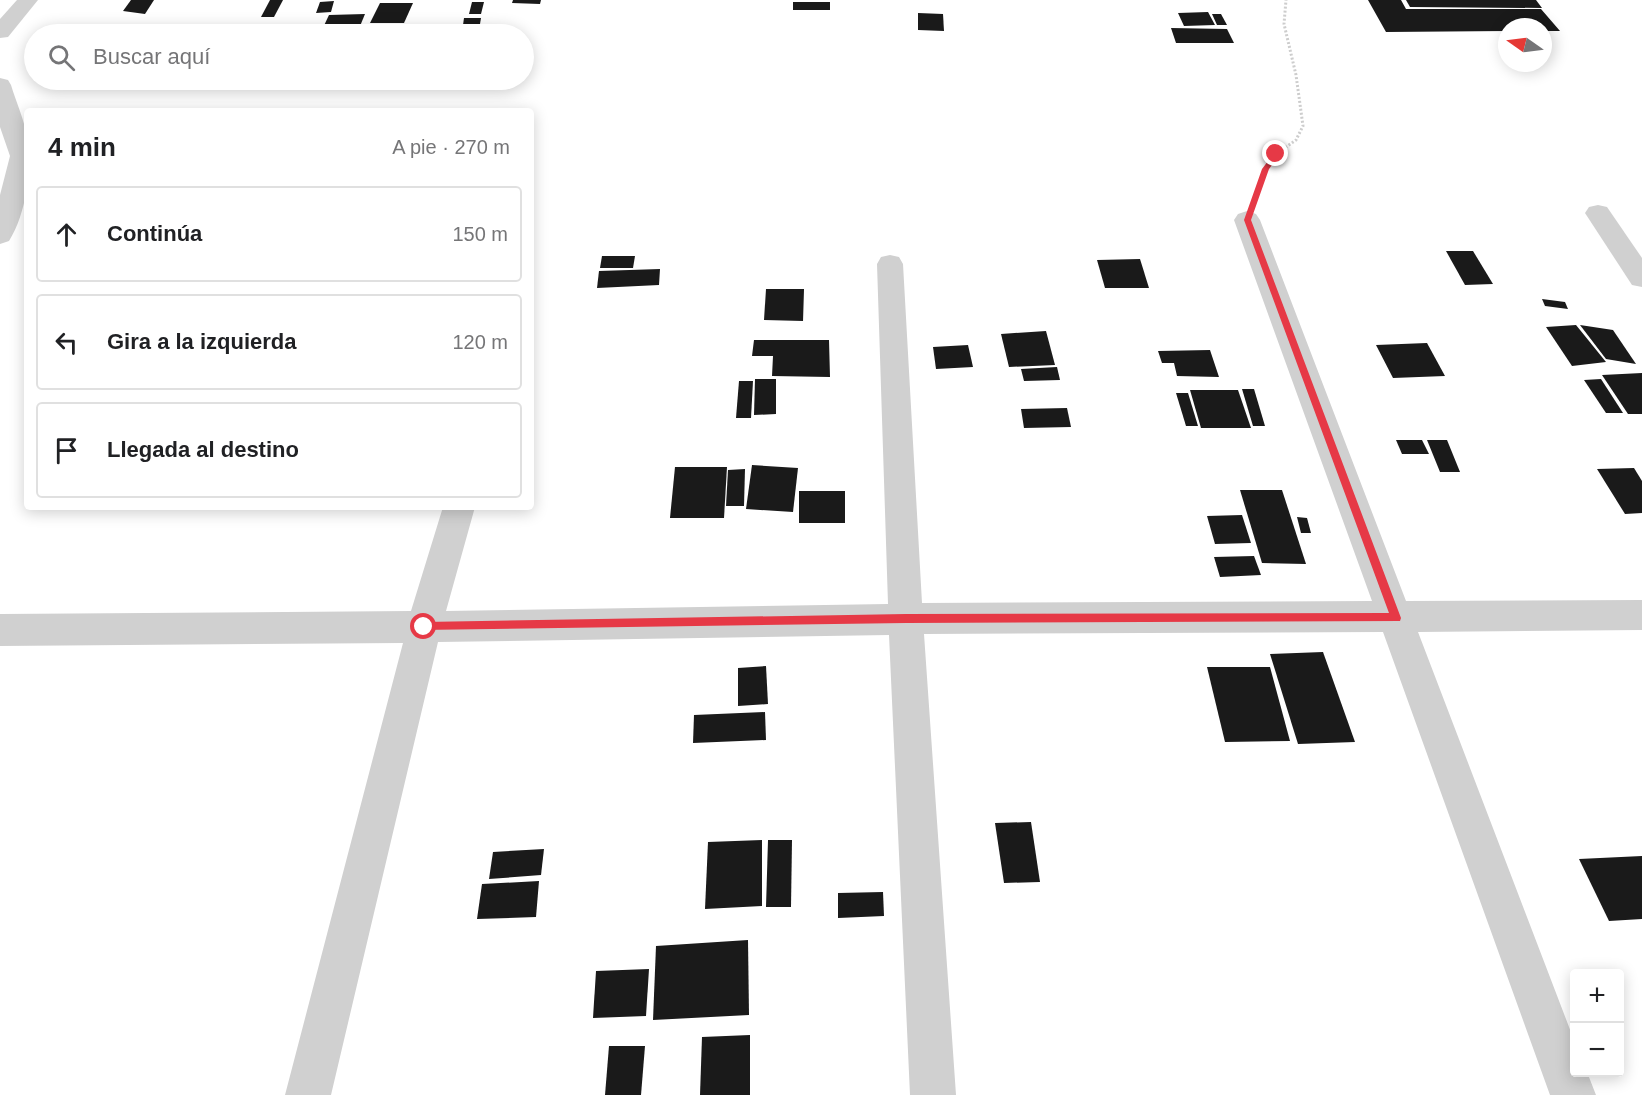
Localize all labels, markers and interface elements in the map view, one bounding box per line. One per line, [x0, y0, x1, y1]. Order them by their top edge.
north arrow [1498, 18, 1552, 72]
search box [24, 24, 534, 90]
icon: search [45, 41, 78, 74]
text: Buscar aquí [93, 44, 210, 69]
text: 4 min [48, 132, 116, 162]
text: A pie · 270 m [392, 136, 510, 158]
route end [1262, 140, 1288, 166]
icon: ahead [50, 218, 83, 251]
text: Continúa [107, 221, 202, 246]
text: 150 m [452, 223, 508, 245]
icon: left [50, 326, 83, 359]
text: Gira a la izquierda [107, 329, 297, 354]
text: 120 m [452, 331, 508, 353]
icon: arrive [50, 434, 83, 467]
text: Llegada al destino [107, 437, 299, 462]
route start [410, 613, 436, 639]
map controls [1570, 969, 1624, 1077]
button: + [1570, 969, 1624, 1023]
button: − [1570, 1023, 1624, 1077]

